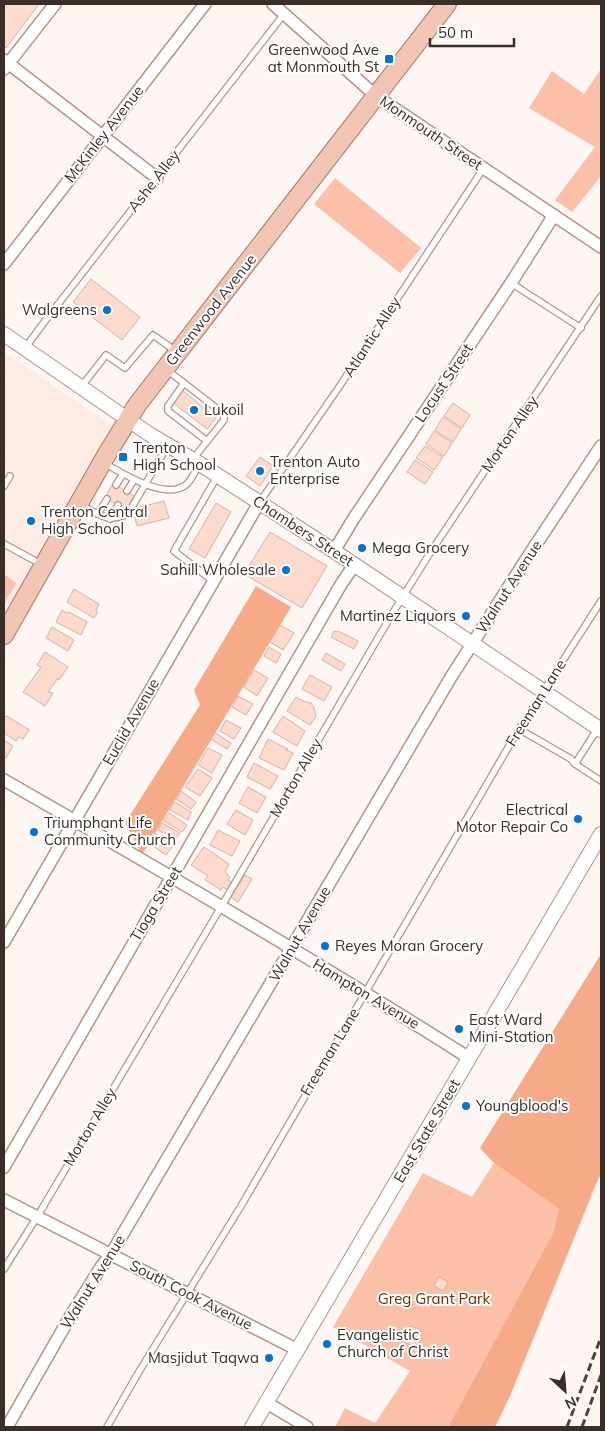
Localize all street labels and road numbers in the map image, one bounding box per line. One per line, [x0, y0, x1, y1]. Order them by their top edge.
street label: McKinley Avenue [60, 81, 147, 186]
street label: Monmouth Street [376, 91, 486, 174]
street label: Ashe Alley [124, 146, 184, 215]
street label: Greenwood Avenue [161, 250, 260, 369]
street label: Atlantic Alley [339, 293, 405, 380]
street label: Locust Street [410, 340, 477, 426]
street label: Morton Alley [477, 392, 542, 475]
street label: Chambers Street [249, 491, 357, 570]
street label: Walnut Avenue [471, 537, 546, 637]
street label: Freeman Lane [501, 656, 570, 750]
street label: Euclid Avenue [98, 675, 163, 769]
street label: Morton Alley [265, 735, 326, 821]
street label: Tioga Street [126, 863, 186, 945]
street label: Walnut Avenue [265, 883, 335, 985]
street label: Hampton Avenue [309, 954, 423, 1033]
street label: Freeman Lane [296, 1004, 363, 1099]
street label: East State Street [389, 1076, 464, 1186]
street label: Morton Alley [59, 1084, 120, 1169]
street label: Walnut Avenue [56, 1231, 129, 1332]
street label: South Cook Avenue [127, 1255, 256, 1334]

